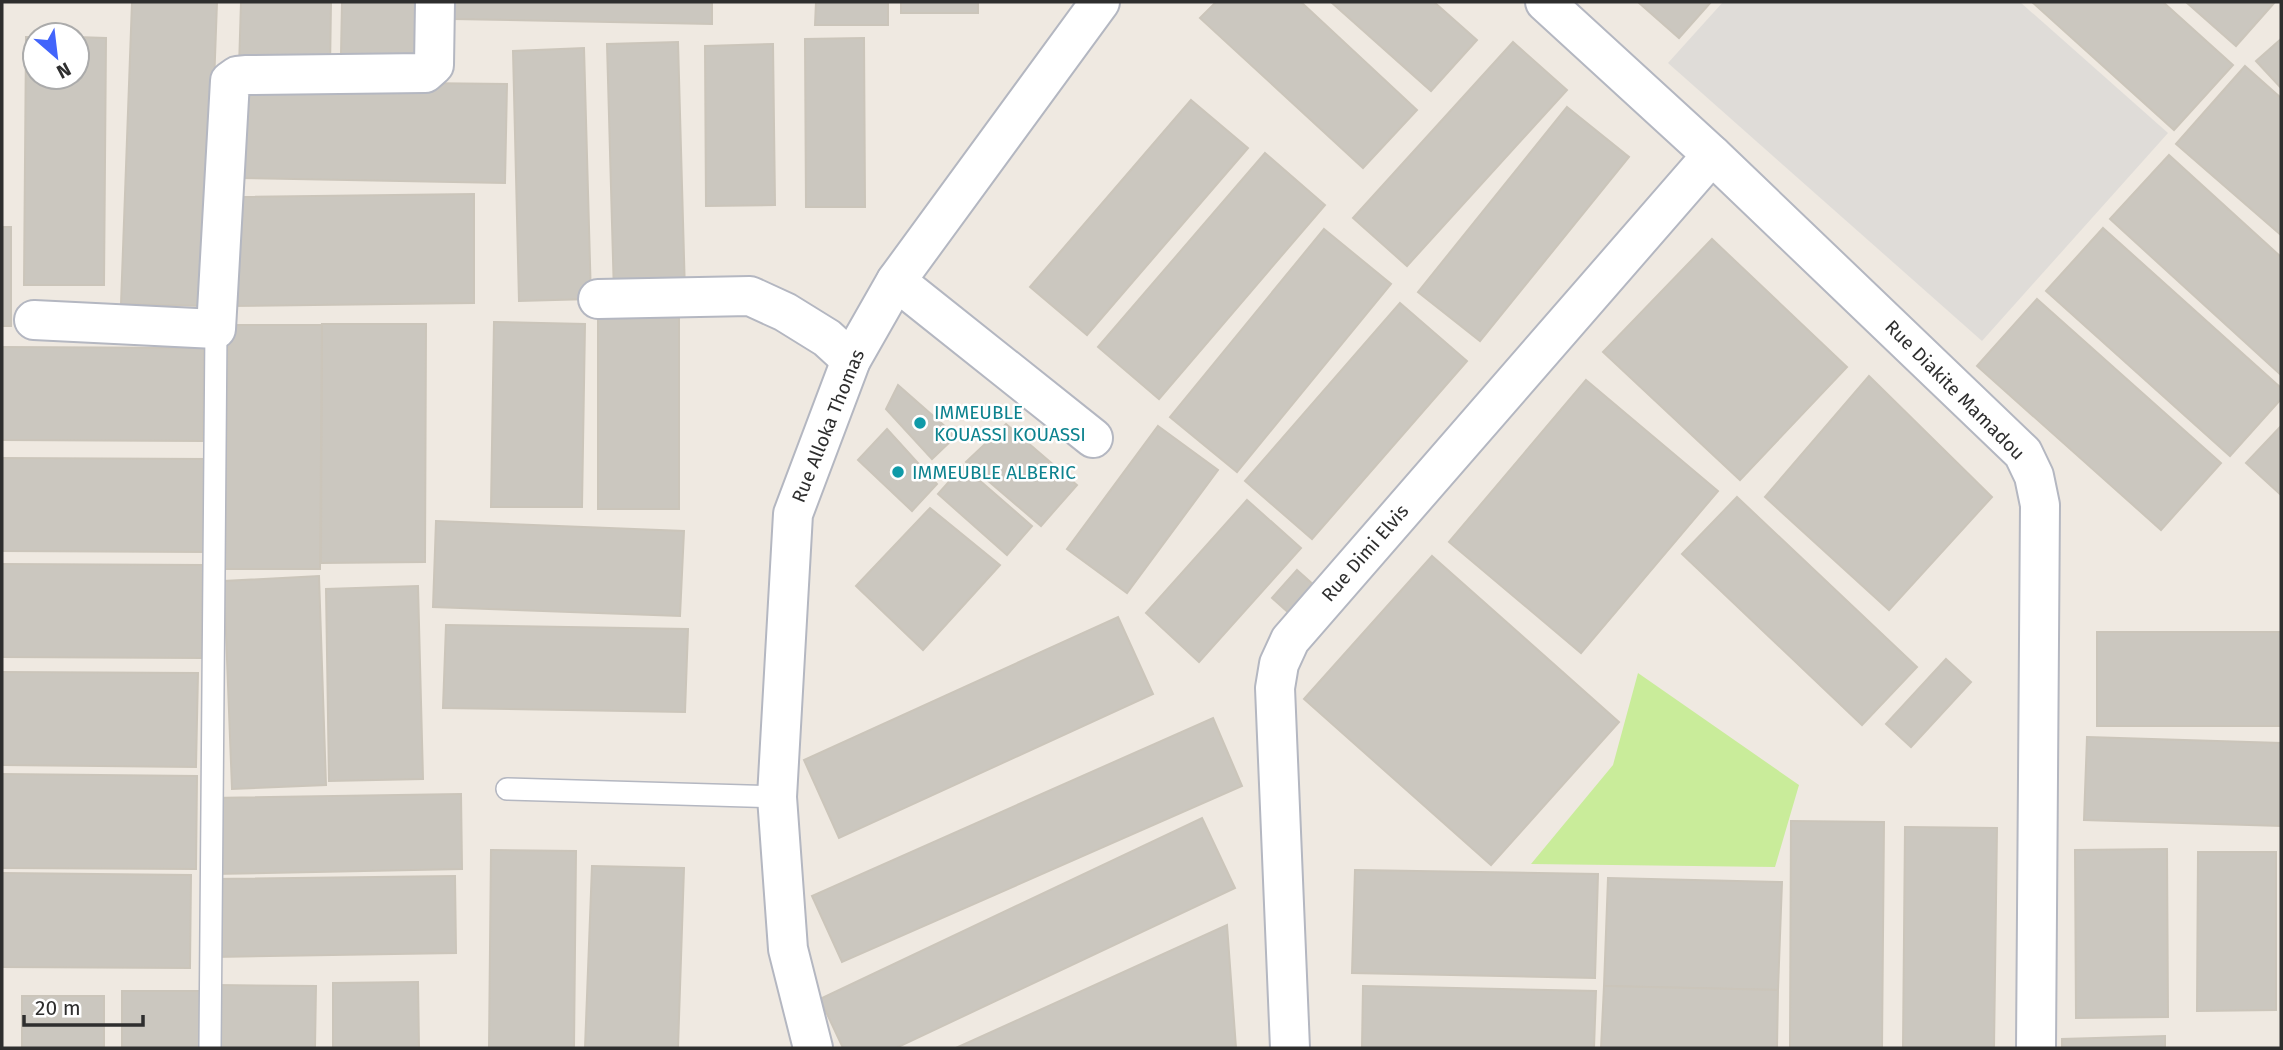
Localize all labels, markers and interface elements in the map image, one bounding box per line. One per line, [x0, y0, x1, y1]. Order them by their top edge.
north arrow [21, 21, 91, 91]
text: N [53, 57, 75, 84]
street label: Rue Diakite Mamadou [1880, 315, 2030, 465]
street label: Rue Alloka Thomas [787, 346, 869, 506]
place label: IMMEUBLE KOUASSI KOUASSI [934, 401, 1086, 446]
marker: IMMEUBLE KOUASSI KOUASSI [912, 415, 928, 431]
place label: IMMEUBLE ALBERIC [912, 461, 1076, 484]
marker: IMMEUBLE ALBERIC [890, 464, 906, 480]
street label: Rue Dimi Elvis [1317, 500, 1414, 606]
scale bar [24, 984, 144, 1028]
text: 20 m [35, 995, 81, 1021]

